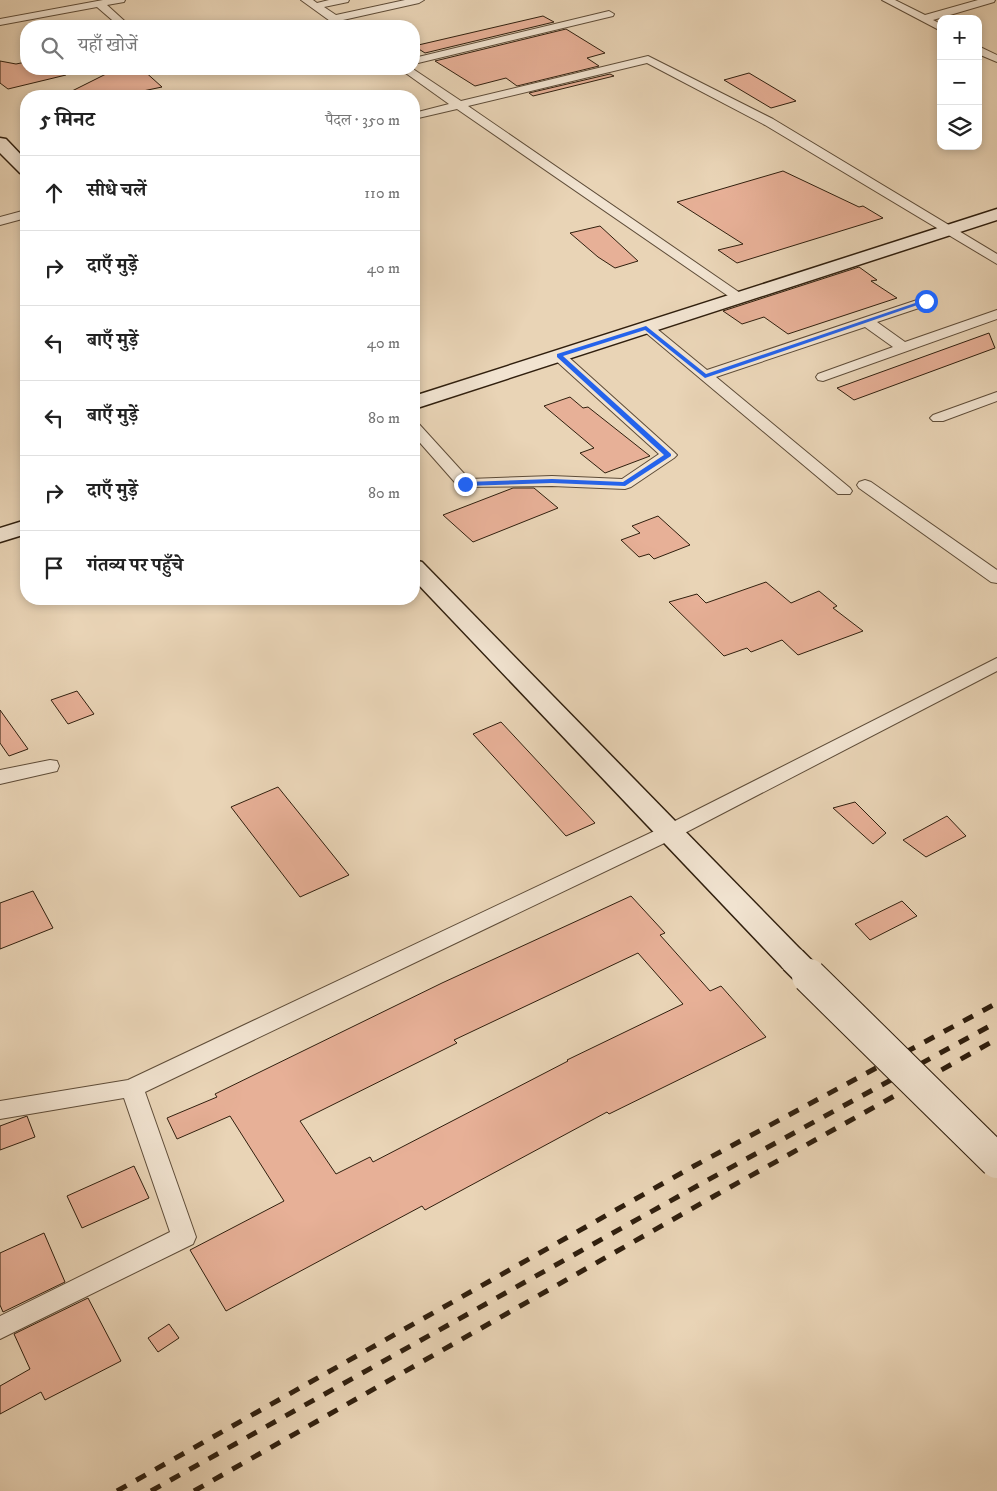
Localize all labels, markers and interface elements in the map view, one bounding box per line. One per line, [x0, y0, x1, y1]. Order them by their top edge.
map controls [937, 15, 982, 150]
button: + [937, 15, 982, 60]
search box [20, 20, 420, 75]
icon: search [38, 34, 66, 62]
text: यहाँ खोजें [78, 34, 138, 57]
button: − [937, 60, 982, 105]
button: layers [937, 105, 982, 150]
text: 5 मिनट [40, 107, 95, 133]
text: पैदल · 350 m [325, 110, 400, 130]
icon: ahead [40, 179, 68, 207]
text: सीधे चलें [87, 179, 146, 202]
text: 110 m [364, 183, 400, 203]
icon: right [40, 254, 68, 282]
text: दाएँ मुड़ें [87, 254, 138, 277]
text: 40 m [367, 258, 400, 278]
route start [915, 290, 938, 313]
icon: left [40, 329, 68, 357]
text: बाएँ मुड़ें [87, 329, 138, 352]
text: 40 m [367, 333, 400, 353]
icon: left [40, 404, 68, 432]
text: बाएँ मुड़ें [87, 404, 138, 427]
text: 80 m [368, 408, 400, 428]
route end [454, 473, 477, 496]
icon: right [40, 479, 68, 507]
text: दाएँ मुड़ें [87, 479, 138, 502]
text: 80 m [368, 483, 400, 503]
icon: arrive [40, 554, 68, 582]
text: गंतव्य पर पहुँचे [87, 554, 183, 577]

